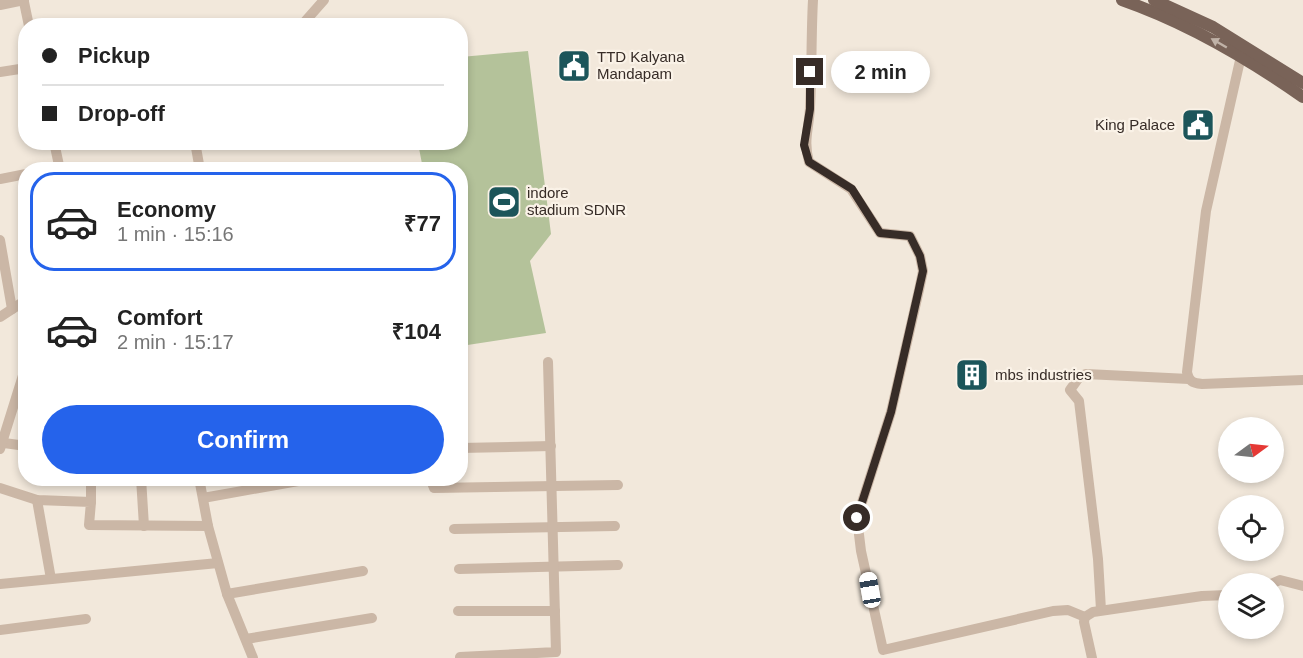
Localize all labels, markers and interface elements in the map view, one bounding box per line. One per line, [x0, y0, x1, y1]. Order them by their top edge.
one-way arrow [1210, 38, 1227, 48]
text: Pickup [78, 43, 150, 68]
public building icon: TTD Kalyana Mandapam [556, 48, 592, 84]
place label: TTD Kalyana Mandapam [597, 48, 685, 82]
callout: 2 min [831, 51, 930, 93]
route end [796, 58, 823, 85]
text: 2 min [854, 61, 907, 83]
text: Drop-off [78, 101, 165, 126]
public building icon: King Palace [1180, 107, 1216, 143]
place label: King Palace [1095, 116, 1175, 133]
sports icon: indore stadium SDNR [486, 184, 522, 220]
place label: indore stadium SDNR [527, 184, 626, 218]
icon: car [45, 195, 99, 249]
text: Economy [117, 197, 216, 222]
text: ₹77 [404, 211, 441, 236]
text: 1 min · 15:16 [117, 223, 234, 245]
icon: car [45, 303, 99, 357]
text: Comfort [117, 305, 203, 330]
text: ₹104 [392, 319, 441, 344]
text: 2 min · 15:17 [117, 331, 234, 353]
building icon: mbs industries [954, 357, 990, 393]
place label: mbs industries [995, 366, 1092, 383]
button: Confirm [42, 405, 444, 474]
north arrow [1218, 417, 1284, 483]
map controls [1218, 417, 1284, 639]
button: locate [1218, 495, 1284, 561]
route start [843, 504, 870, 531]
car [858, 571, 882, 609]
button: layers [1218, 573, 1284, 639]

